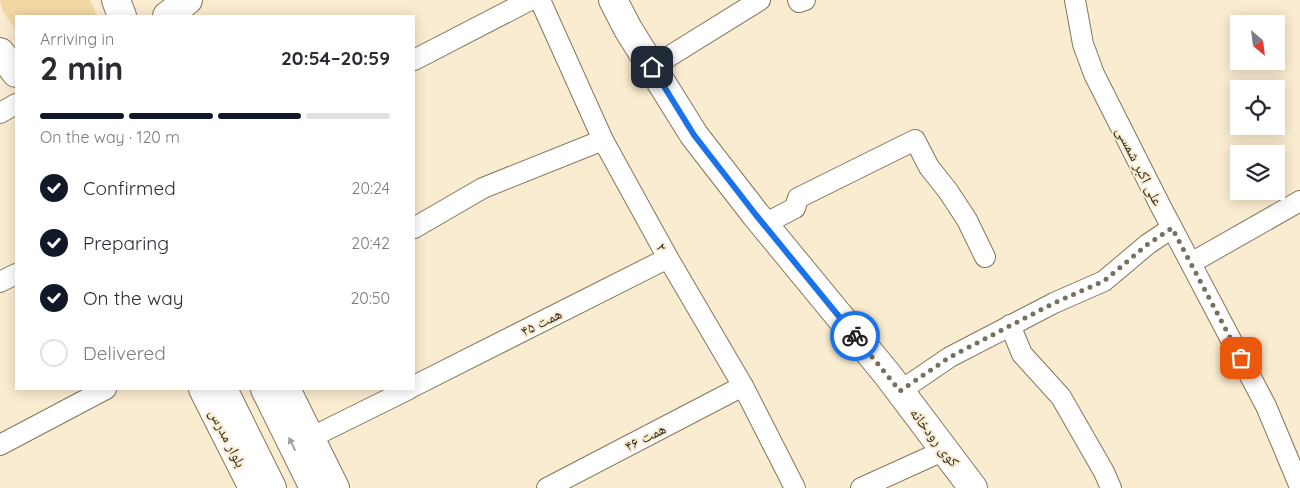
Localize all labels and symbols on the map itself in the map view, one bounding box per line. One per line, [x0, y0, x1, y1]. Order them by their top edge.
north arrow [1230, 15, 1285, 70]
pin [631, 46, 673, 88]
street label: علی اکبر شمسی [1111, 123, 1168, 210]
street label: ۲ [652, 239, 672, 255]
street label: همت ۴۵ [517, 304, 565, 340]
courier [830, 311, 880, 361]
pin [1220, 337, 1262, 379]
street label: کوی رودخانه [905, 404, 964, 471]
street label: بلوار مدرس [204, 406, 251, 471]
street label: همت ۴۶ [621, 419, 669, 455]
one-way arrow [288, 437, 296, 452]

